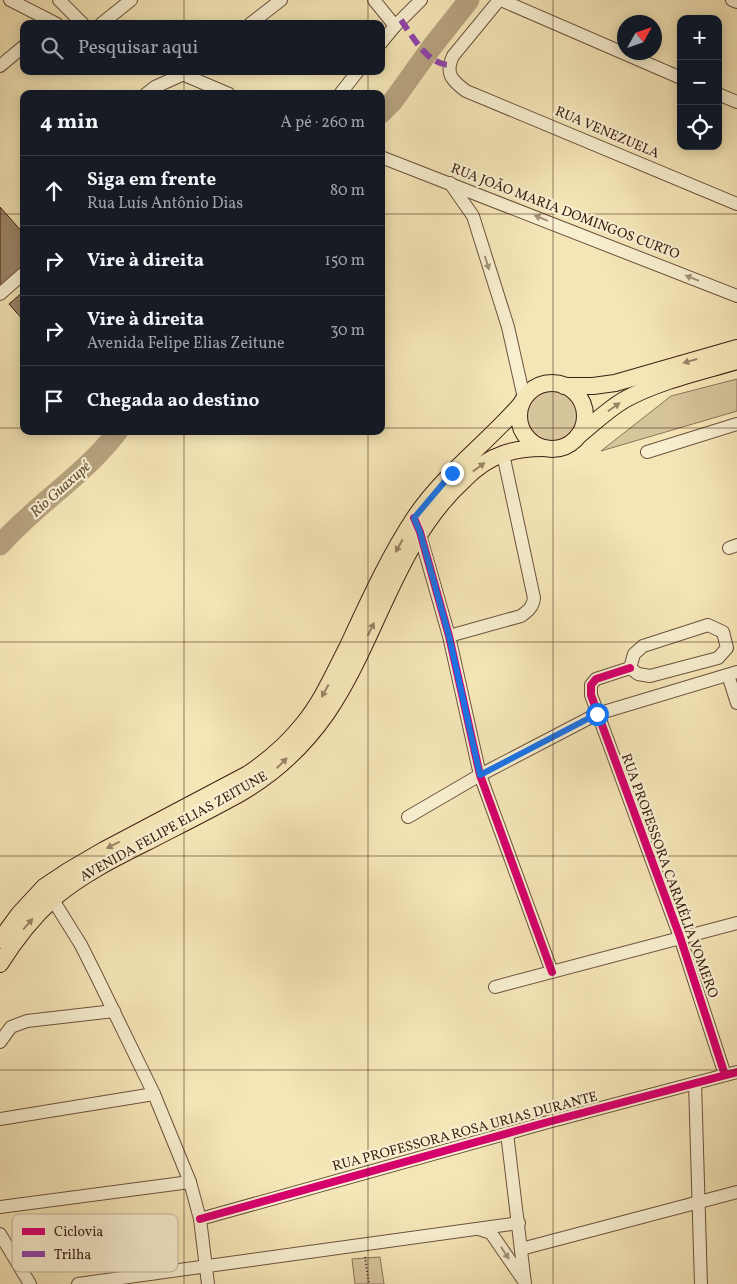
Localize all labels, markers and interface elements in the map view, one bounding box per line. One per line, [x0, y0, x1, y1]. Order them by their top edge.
north arrow [617, 15, 662, 60]
map controls [677, 15, 722, 150]
button: + [677, 15, 722, 60]
search box [20, 20, 385, 75]
icon: search [38, 34, 66, 62]
text: Pesquisar aqui [78, 35, 198, 61]
button: − [677, 60, 722, 105]
street label: RUA VENEZUELA [552, 102, 662, 164]
button: locate [677, 105, 722, 150]
text: 4 min [40, 108, 99, 137]
text: A pé · 260 m [281, 112, 365, 134]
street label: RUA JOÃO MARIA DOMINGOS CURTO [448, 159, 682, 265]
text: Siga em frente [87, 167, 216, 193]
icon: ahead [40, 177, 68, 205]
text: 80 m [330, 180, 365, 202]
text: Rua Luís Antônio Dias [87, 193, 243, 215]
one-way arrow [533, 214, 548, 221]
icon: right [40, 247, 68, 275]
text: Vire à direita [87, 248, 204, 274]
text: 150 m [324, 250, 365, 272]
one-way arrow [484, 256, 492, 271]
one-way arrow [684, 274, 699, 282]
text: Vire à direita [87, 307, 204, 333]
icon: right [40, 317, 68, 345]
text: 30 m [330, 320, 365, 342]
text: Avenida Felipe Elias Zeitune [87, 333, 285, 355]
one-way arrow [683, 358, 698, 366]
icon: arrive [40, 387, 68, 415]
text: Chegada ao destino [87, 388, 259, 414]
one-way arrow [608, 402, 621, 412]
water label: Rio Guaxupé [26, 456, 97, 523]
route end [441, 462, 464, 485]
one-way arrow [472, 462, 486, 472]
one-way arrow [395, 539, 403, 553]
one-way arrow [367, 622, 375, 636]
one-way arrow [320, 684, 329, 697]
route start [586, 703, 609, 726]
street label: RUA PROFESSORA CARMÉLIA VOMERO [616, 751, 722, 1001]
one-way arrow [276, 758, 288, 770]
street label: AVENIDA FELIPE ELIAS ZEITUNE [77, 767, 271, 887]
one-way arrow [106, 841, 120, 849]
one-way arrow [22, 919, 34, 931]
street label: RUA PROFESSORA ROSA URIAS DURANTE [330, 1087, 600, 1177]
legend [12, 1214, 178, 1272]
text: Ciclovia [54, 1223, 103, 1242]
text: Trilha [54, 1246, 91, 1265]
one-way arrow [500, 1246, 510, 1259]

